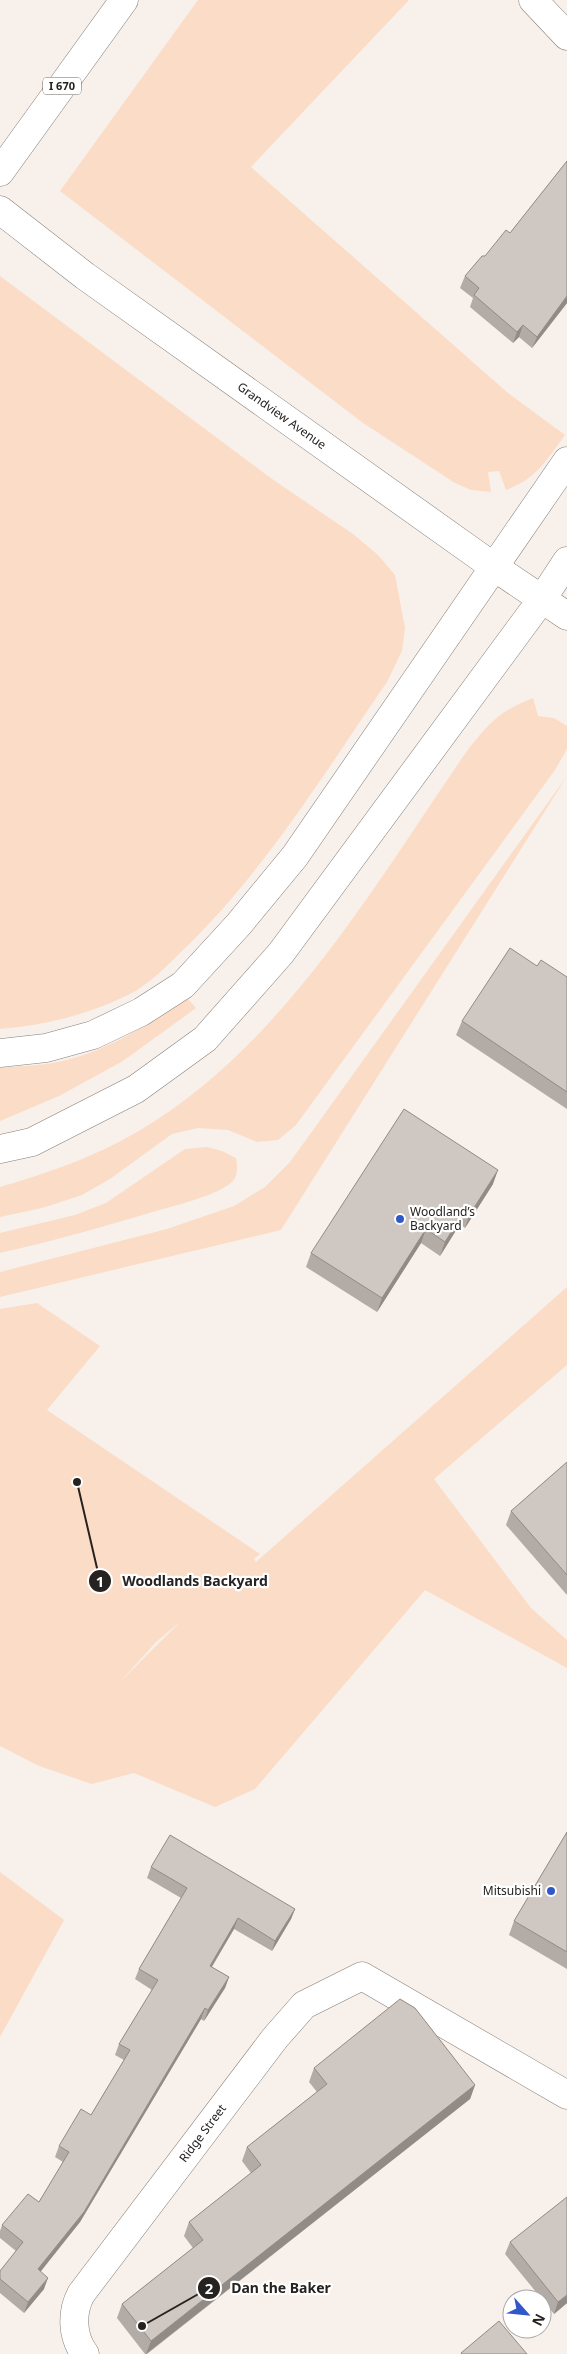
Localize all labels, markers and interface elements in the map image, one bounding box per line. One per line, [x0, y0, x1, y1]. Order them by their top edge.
road number: I 670 [43, 78, 81, 94]
street label: Grandview Avenue [234, 378, 330, 453]
place label: Woodland’s Backyard [410, 1203, 475, 1234]
marker: Woodland’s Backyard [394, 1213, 406, 1225]
callout: Woodlands Backyard [88, 1567, 278, 1596]
text: 1 [96, 1571, 104, 1591]
text: Woodlands Backyard [122, 1571, 268, 1590]
place label: Mitsubishi [483, 1882, 541, 1899]
marker: Mitsubishi [545, 1885, 557, 1897]
street label: Ridge Street [175, 2100, 230, 2166]
callout: Dan the Baker [196, 2274, 341, 2303]
text: 2 [205, 2278, 214, 2298]
text: Dan the Baker [231, 2278, 332, 2297]
north arrow [502, 2289, 552, 2339]
text: N [528, 2311, 550, 2330]

